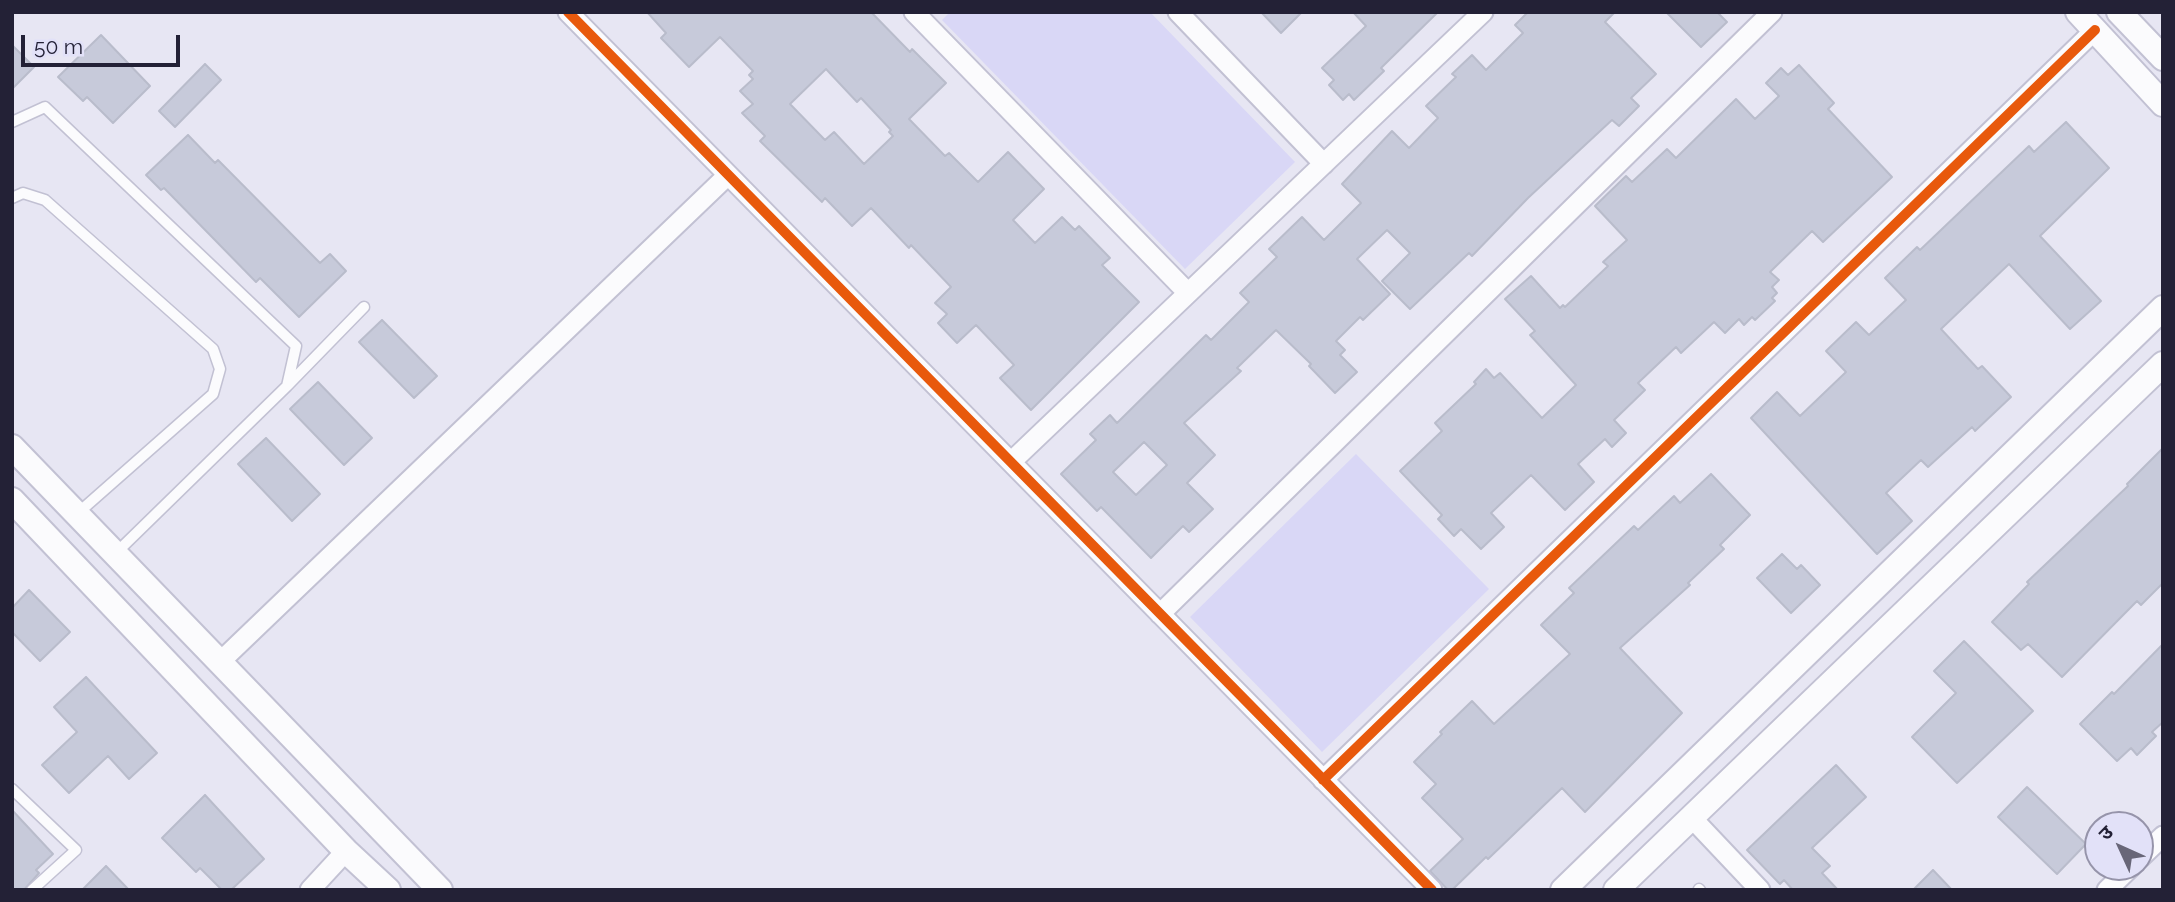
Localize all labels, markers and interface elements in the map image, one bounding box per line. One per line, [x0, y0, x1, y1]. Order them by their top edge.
scale bar [24, 21, 184, 65]
text: 50 m [34, 34, 83, 59]
north arrow [2084, 811, 2154, 881]
text: उ [2094, 821, 2117, 844]

